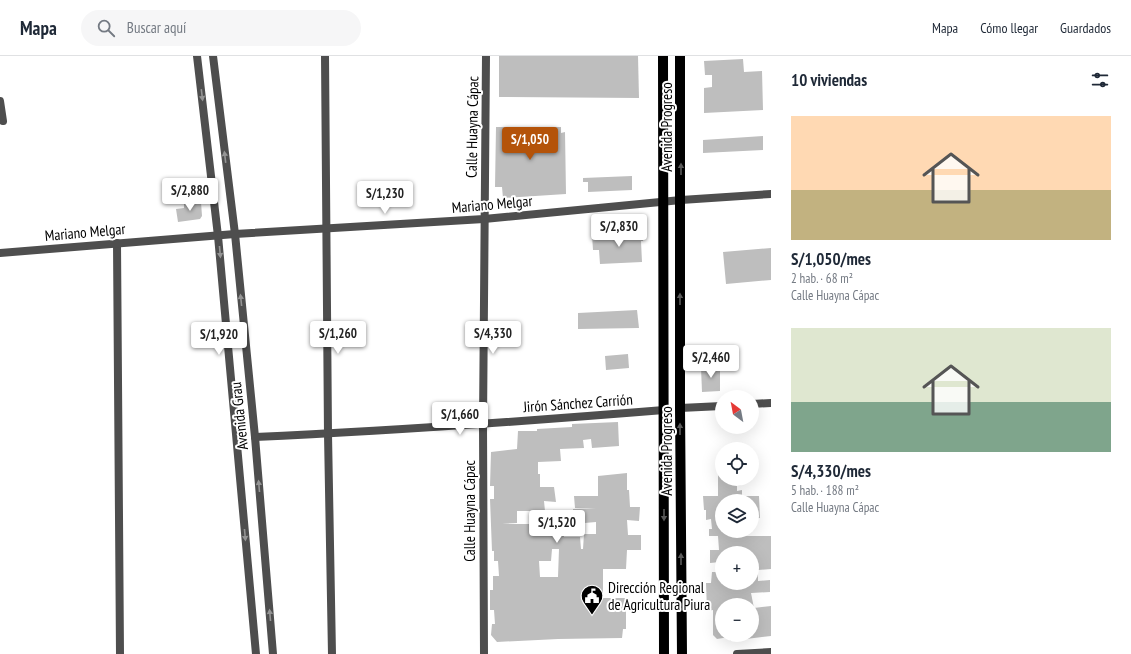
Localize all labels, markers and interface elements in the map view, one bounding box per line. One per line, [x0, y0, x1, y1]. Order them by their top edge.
search box [81, 10, 361, 46]
text: Mapa [20, 16, 57, 40]
icon: search [95, 17, 117, 39]
text: Buscar aquí [127, 18, 186, 37]
text: Mapa [932, 19, 958, 37]
text: Cómo llegar [980, 19, 1038, 37]
text: Guardados [1060, 19, 1111, 37]
text: 10 viviendas [791, 69, 867, 91]
icon: filters [1089, 69, 1111, 91]
street label: Calle Huayna Cápac [462, 75, 482, 178]
street label: Avenida Progreso [657, 82, 676, 172]
one-way arrow [199, 89, 205, 101]
pin: S/1,050 [493, 127, 567, 161]
text: S/1,050 [511, 131, 549, 148]
icon: home [915, 142, 987, 214]
one-way arrow [222, 151, 229, 163]
one-way arrow [678, 162, 684, 175]
pin: S/2,880 [153, 178, 227, 212]
pin: S/1,230 [348, 181, 422, 215]
text: S/2,880 [171, 182, 209, 199]
text: S/1,230 [366, 185, 404, 202]
street label: Mariano Melgar [451, 191, 534, 217]
pin: S/2,830 [582, 214, 656, 248]
text: S/2,830 [600, 218, 638, 235]
street label: Mariano Melgar [44, 219, 127, 245]
one-way arrow [216, 246, 223, 258]
text: S/1,050/mes [791, 248, 871, 270]
text: 2 hab. · 68 m² [791, 270, 853, 287]
text: Calle Huayna Cápac [791, 287, 879, 304]
one-way arrow [677, 292, 683, 305]
one-way arrow [238, 294, 245, 306]
pin: S/1,260 [301, 321, 375, 355]
pin: S/4,330 [456, 321, 530, 355]
pin: S/1,920 [182, 322, 256, 356]
text: S/1,260 [319, 325, 357, 342]
text: S/4,330 [474, 325, 512, 342]
text: S/1,920 [200, 326, 238, 343]
pin: S/2,460 [674, 345, 748, 379]
text: S/2,460 [692, 349, 730, 366]
icon: home [915, 354, 987, 426]
street label: Avenida Grau [226, 381, 252, 451]
street label: Jirón Sánchez Carrión [522, 390, 633, 416]
north arrow [715, 390, 759, 434]
map controls [715, 390, 759, 642]
pin: S/1,660 [423, 402, 497, 436]
text: S/1,660 [441, 406, 479, 423]
street label: Avenida Progreso [657, 406, 676, 496]
one-way arrow [677, 422, 683, 435]
button: locate [715, 442, 759, 486]
street label: Calle Huayna Cápac [460, 459, 479, 562]
text: S/4,330/mes [791, 460, 871, 482]
one-way arrow [256, 480, 263, 492]
text: 5 hab. · 188 m² [791, 482, 859, 499]
button: layers [715, 494, 759, 538]
text: Calle Huayna Cápac [791, 499, 879, 516]
one-way arrow [661, 509, 667, 522]
pin: S/1,520 [520, 510, 594, 544]
text: S/1,520 [538, 514, 576, 531]
one-way arrow [242, 529, 249, 541]
button: + [715, 546, 759, 590]
one-way arrow [678, 552, 684, 565]
place label: Dirección Regional de Agricultura Piura [608, 578, 710, 614]
public building icon: Dirección Regional de Agricultura Piura [579, 583, 605, 616]
button: − [715, 598, 759, 642]
one-way arrow [267, 609, 273, 621]

